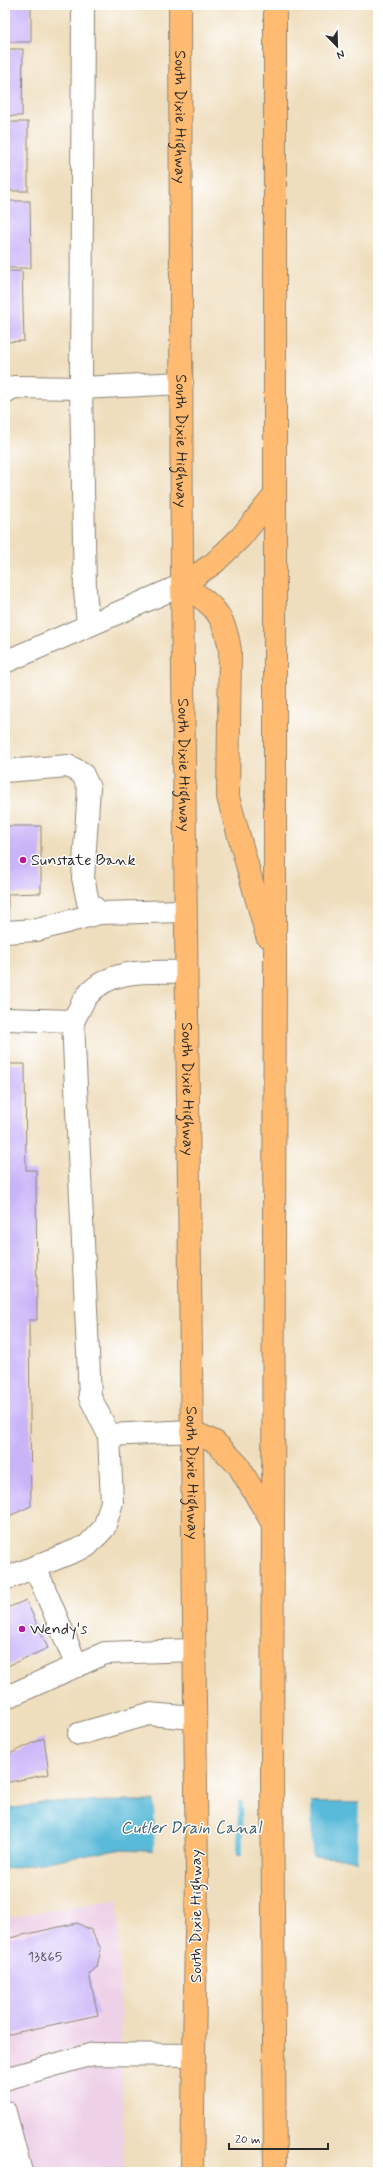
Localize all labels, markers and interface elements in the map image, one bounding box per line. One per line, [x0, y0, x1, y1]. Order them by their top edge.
north arrow [317, 26, 357, 66]
text: N [334, 46, 347, 62]
street label: South Dixie Highway [169, 50, 191, 184]
street label: South Dixie Highway [170, 374, 192, 508]
street label: South Dixie Highway [173, 698, 195, 832]
place label: Sunstate Bank [31, 850, 136, 871]
marker: Sunstate Bank [18, 855, 28, 865]
street label: South Dixie Highway [177, 1022, 199, 1156]
street label: South Dixie Highway [181, 1406, 204, 1540]
place label: Wendy's [30, 1619, 87, 1640]
marker: Wendy's [17, 1624, 27, 1634]
water label: Cutler Drain Canal [121, 1817, 263, 1839]
street label: South Dixie Highway [186, 1849, 208, 1983]
house number: 13865 [28, 1948, 62, 1966]
scale bar [229, 2125, 328, 2151]
text: 20 m [235, 2132, 261, 2148]

